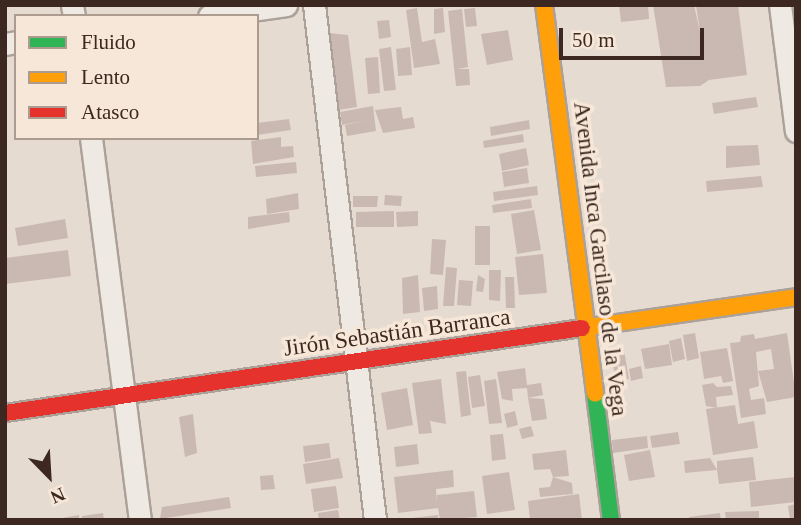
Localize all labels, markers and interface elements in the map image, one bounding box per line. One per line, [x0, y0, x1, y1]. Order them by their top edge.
legend [14, 14, 259, 140]
scale bar [563, 14, 708, 58]
text: 50 m [572, 28, 615, 52]
text: Fluido [81, 30, 136, 54]
text: Lento [81, 65, 130, 89]
text: Atasco [81, 100, 139, 124]
street label: Avenida Inca Garcilaso de la Vega [567, 100, 633, 418]
street label: Jirón Sebastián Barranca [282, 303, 512, 363]
north arrow [14, 441, 84, 511]
text: N [47, 483, 68, 508]

